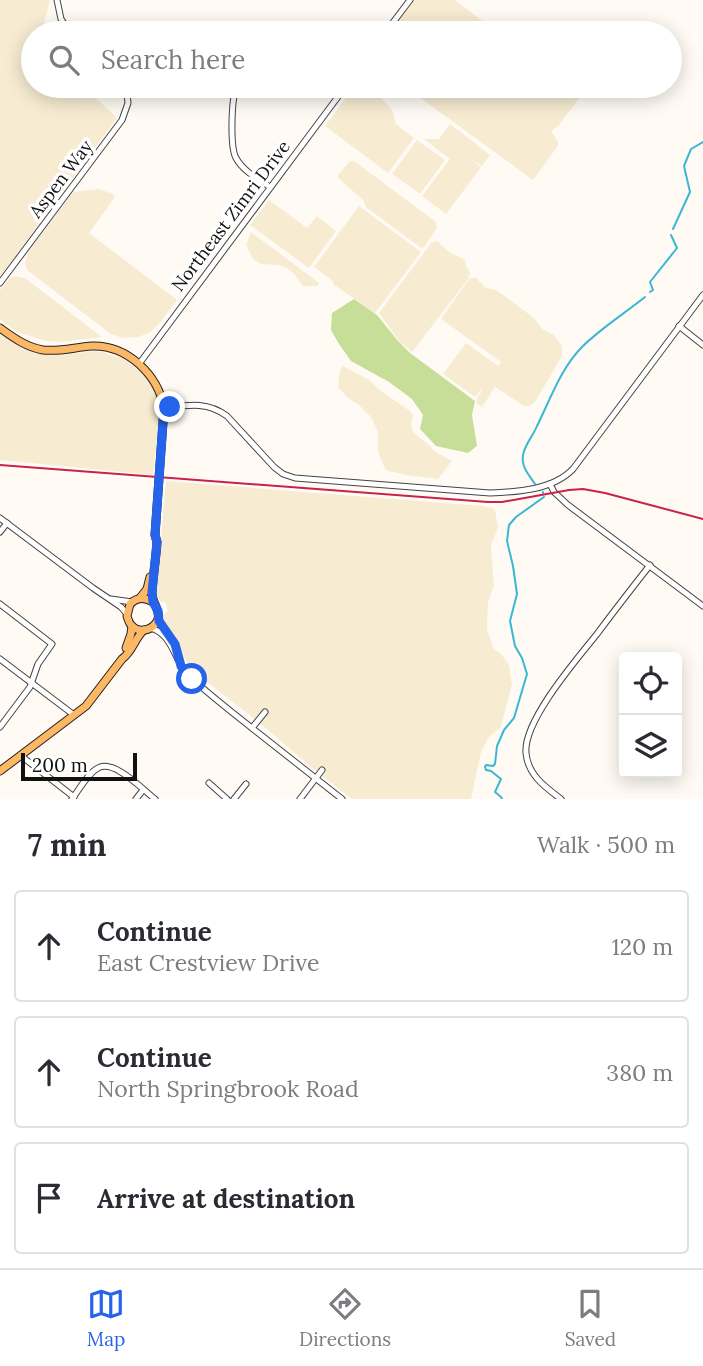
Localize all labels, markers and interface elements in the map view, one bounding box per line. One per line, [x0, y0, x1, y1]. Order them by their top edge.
search box [21, 21, 682, 98]
icon: search [45, 41, 83, 79]
text: Search here [101, 43, 245, 76]
street label: Aspen Way [23, 135, 98, 223]
street label: Northeast Zimri Drive [166, 135, 295, 296]
route end [154, 391, 185, 422]
map controls [619, 652, 682, 778]
button: locate [619, 652, 682, 715]
route start [176, 663, 207, 694]
button: layers [619, 715, 682, 778]
scale bar [21, 750, 136, 782]
text: 200 m [32, 753, 88, 777]
text: 7 min [28, 826, 107, 864]
text: Walk · 500 m [537, 830, 675, 859]
text: Continue [97, 915, 212, 948]
icon: ahead [30, 927, 68, 965]
text: 120 m [611, 932, 673, 961]
text: East Crestview Drive [97, 948, 320, 977]
text: Continue [97, 1041, 212, 1074]
icon: ahead [30, 1053, 68, 1091]
text: 380 m [606, 1058, 673, 1087]
text: North Springbrook Road [97, 1074, 359, 1103]
icon: arrive [30, 1179, 68, 1217]
text: Arrive at destination [97, 1182, 355, 1215]
tab: Map [87, 1285, 125, 1351]
tab: Directions [299, 1285, 391, 1351]
tab: Saved [565, 1285, 616, 1351]

